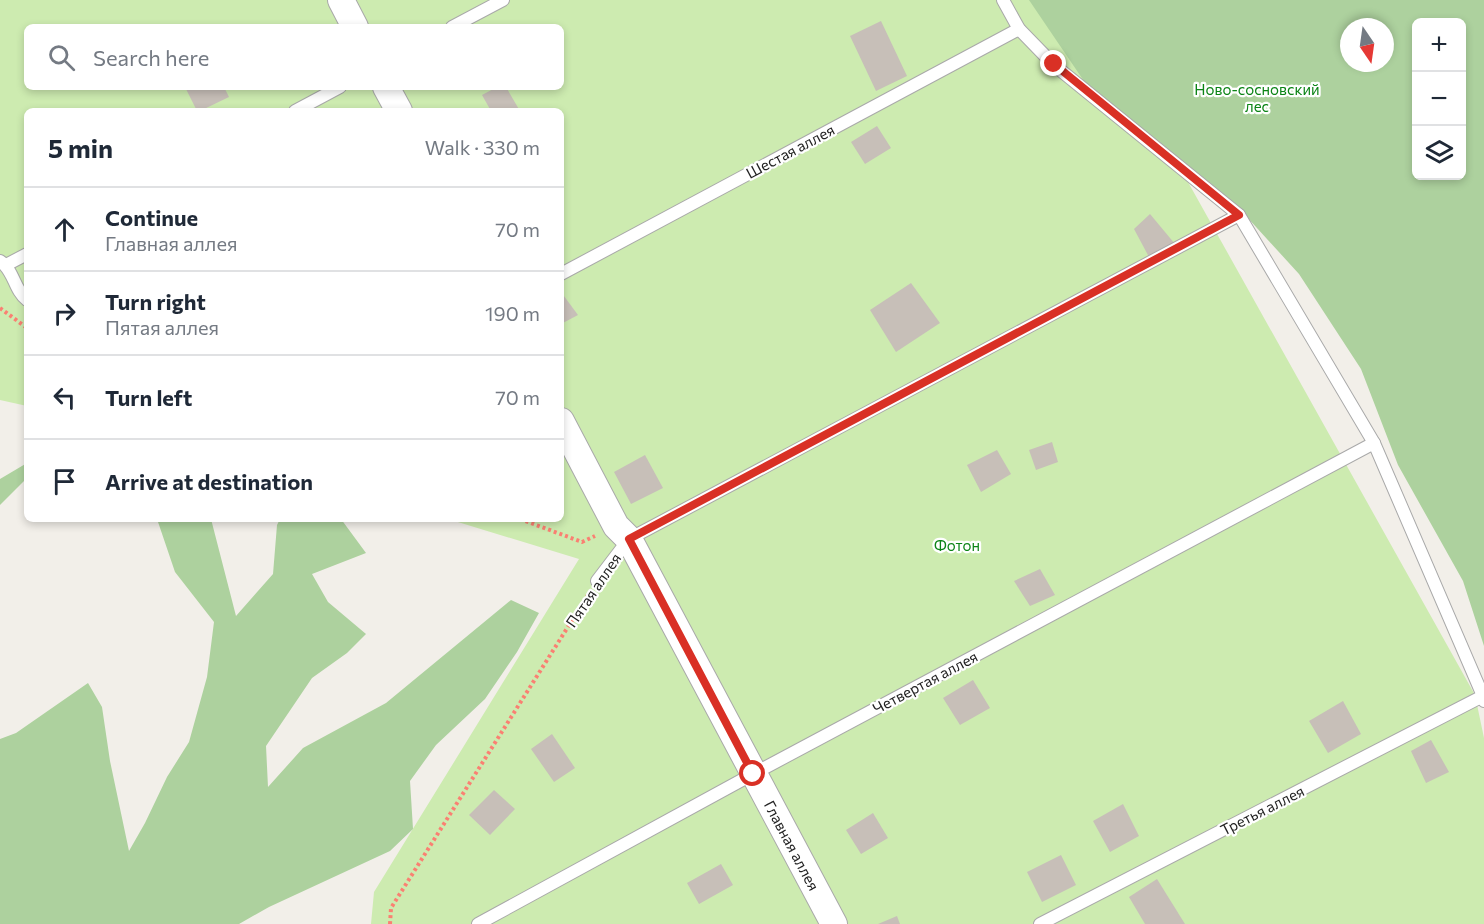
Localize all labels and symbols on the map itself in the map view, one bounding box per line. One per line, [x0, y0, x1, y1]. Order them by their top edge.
north arrow [1340, 18, 1394, 72]
route end [1040, 50, 1066, 76]
park label: Ново-сосновский лес [1194, 80, 1320, 115]
street label: Шестая аллея [743, 120, 837, 182]
park label: Фотон [934, 536, 980, 554]
street label: Пятая аллея [562, 549, 624, 631]
street label: Четвертая аллея [870, 647, 980, 717]
route start [739, 760, 765, 786]
street label: Третья аллея [1217, 781, 1307, 839]
street label: Главная аллея [761, 797, 823, 893]

